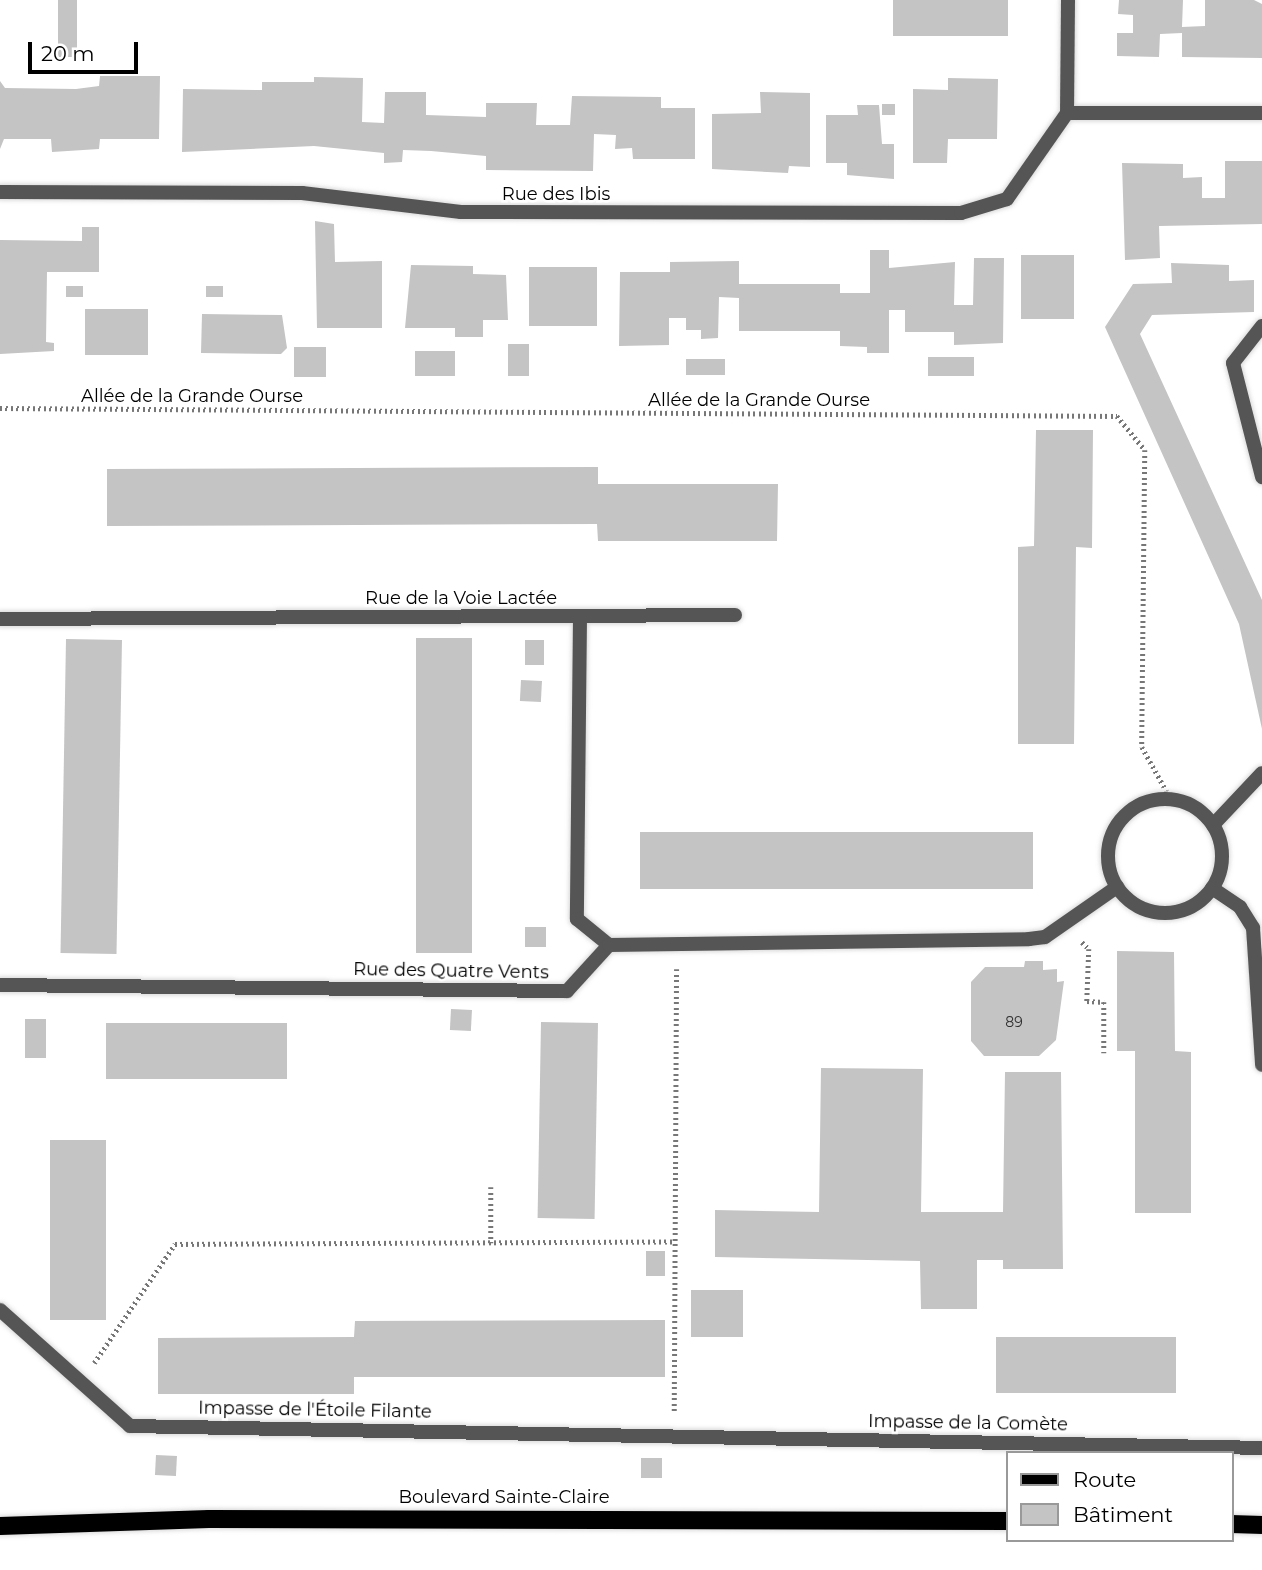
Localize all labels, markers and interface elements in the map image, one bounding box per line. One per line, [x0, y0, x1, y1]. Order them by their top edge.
scale bar [32, 28, 142, 72]
text: 20 m [41, 41, 95, 66]
street label: Rue des Ibis [502, 183, 610, 205]
street label: Allée de la Grande Ourse [81, 385, 303, 407]
street label: Allée de la Grande Ourse [648, 389, 870, 411]
street label: Rue de la Voie Lactée [365, 587, 557, 609]
street label: Rue des Quatre Vents [353, 958, 549, 984]
house number: 89 [1005, 1014, 1023, 1030]
street label: Impasse de l'Étoile Filante [198, 1397, 432, 1423]
street label: Impasse de la Comète [868, 1410, 1068, 1436]
legend [1006, 1451, 1234, 1542]
text: Route [1073, 1467, 1136, 1492]
street label: Boulevard Sainte-Claire [398, 1486, 610, 1508]
text: Bâtiment [1073, 1502, 1173, 1527]

